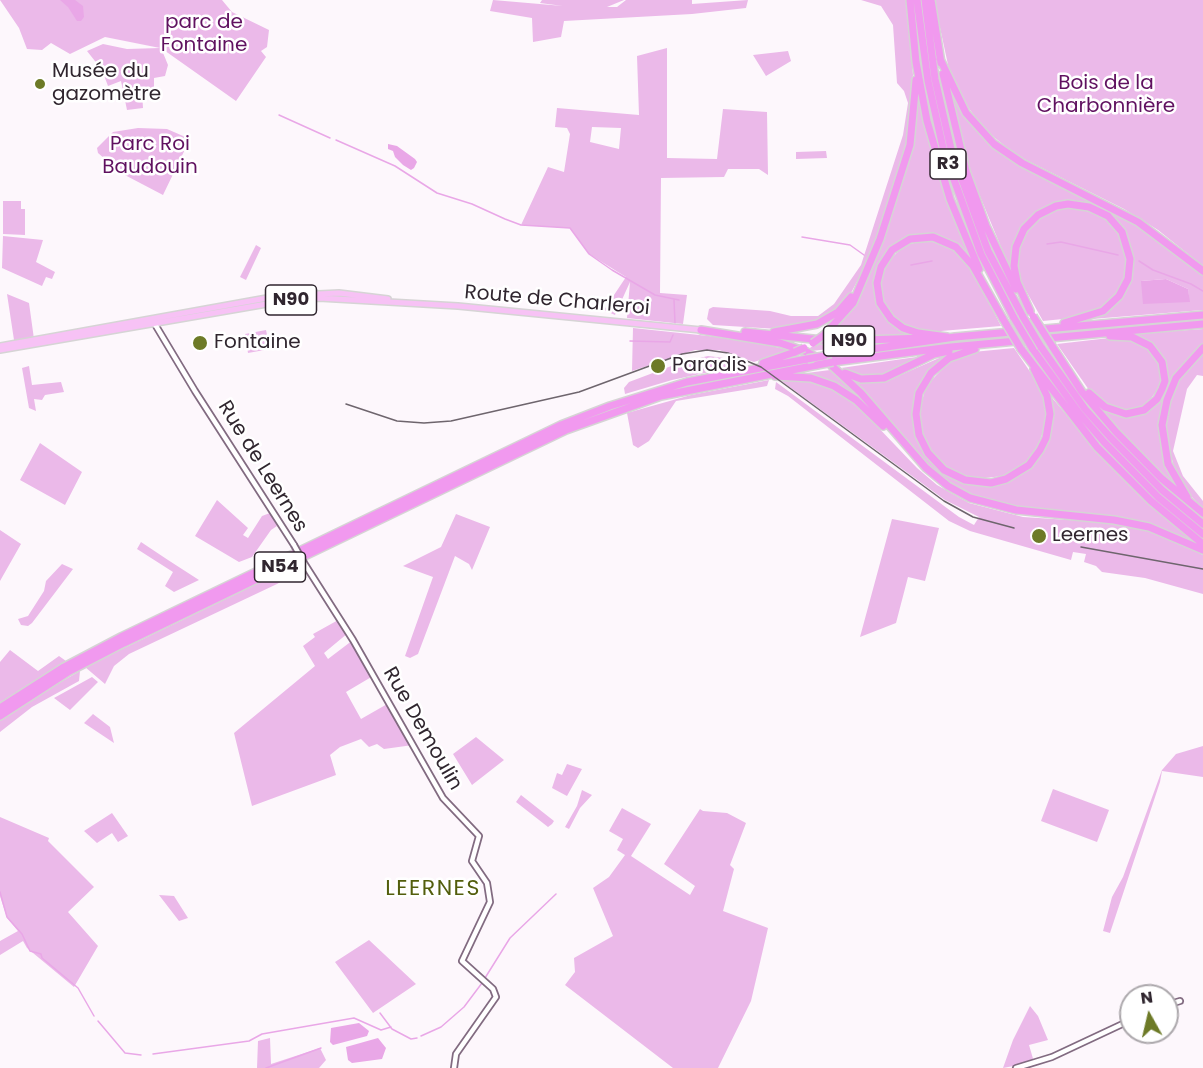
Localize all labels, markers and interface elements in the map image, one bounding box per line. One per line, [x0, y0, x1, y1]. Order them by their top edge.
park label: parc de Fontaine [161, 11, 247, 58]
place label: Musée du gazomètre [52, 60, 161, 107]
park label: Bois de la Charbonnière [1037, 72, 1175, 119]
marker: Musée du gazomètre [33, 77, 47, 91]
park label: Parc Roi Baudouin [102, 133, 198, 180]
road number: R3 [930, 149, 966, 179]
street label: Route de Charleroi [463, 281, 651, 321]
road number: N90 [266, 285, 316, 315]
road number: N90 [824, 326, 874, 356]
place label: Fontaine [214, 331, 301, 355]
marker: Fontaine [191, 334, 209, 352]
place label: Paradis [672, 354, 747, 378]
marker: Paradis [649, 357, 667, 375]
street label: Rue de Leernes [212, 397, 312, 537]
place label: Leernes [1052, 524, 1129, 548]
marker: Leernes [1030, 527, 1048, 545]
road number: N54 [254, 552, 306, 582]
street label: Rue Demoulin [377, 663, 467, 795]
district label: LEERNES [385, 876, 481, 902]
north arrow [1119, 984, 1179, 1044]
text: N [1139, 985, 1154, 1010]

